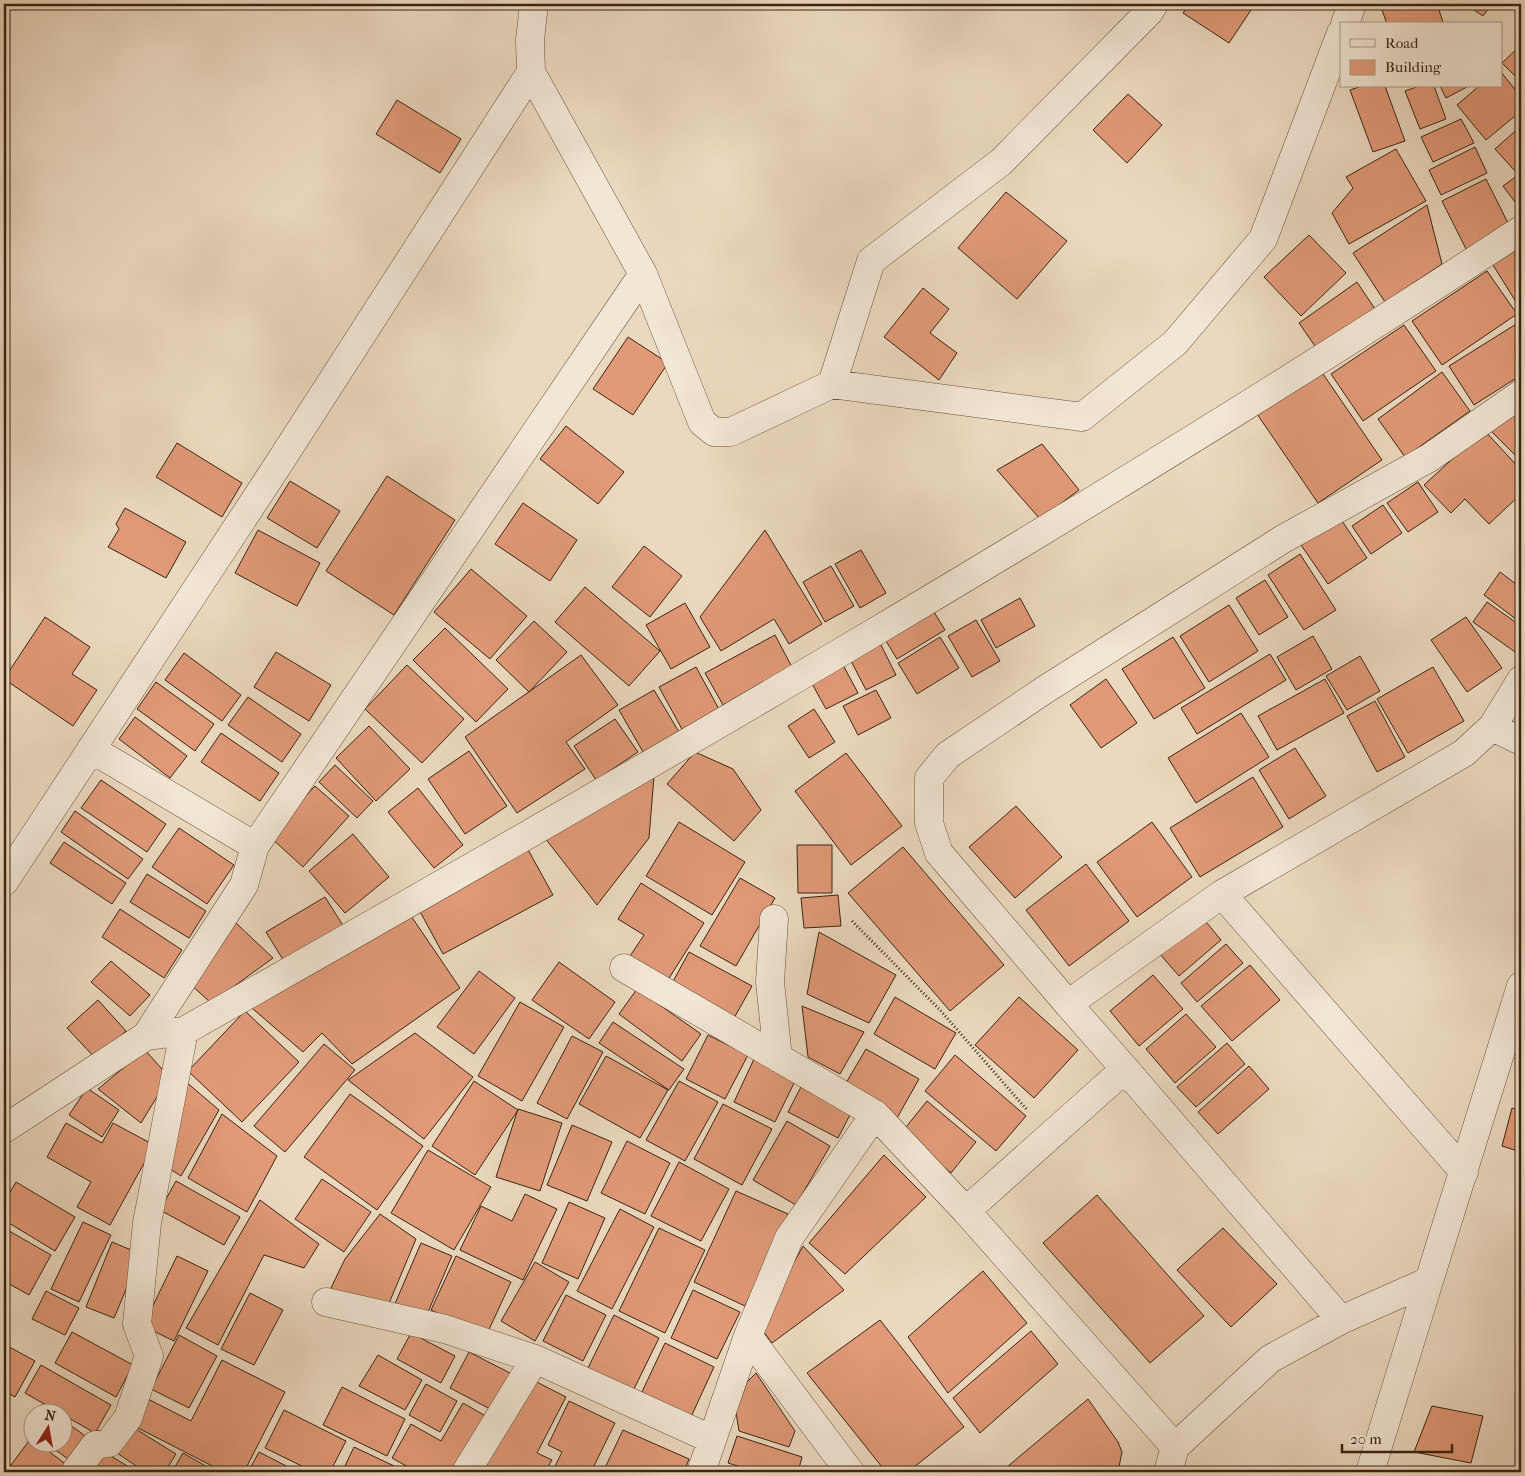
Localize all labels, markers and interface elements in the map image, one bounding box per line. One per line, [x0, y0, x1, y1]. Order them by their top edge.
legend [1340, 22, 1502, 88]
text: Road [1385, 34, 1419, 52]
text: Building [1385, 58, 1442, 76]
north arrow [22, 1404, 72, 1454]
text: N [44, 1406, 58, 1425]
scale bar [1342, 1421, 1452, 1453]
text: 20 m [1350, 1430, 1382, 1448]

